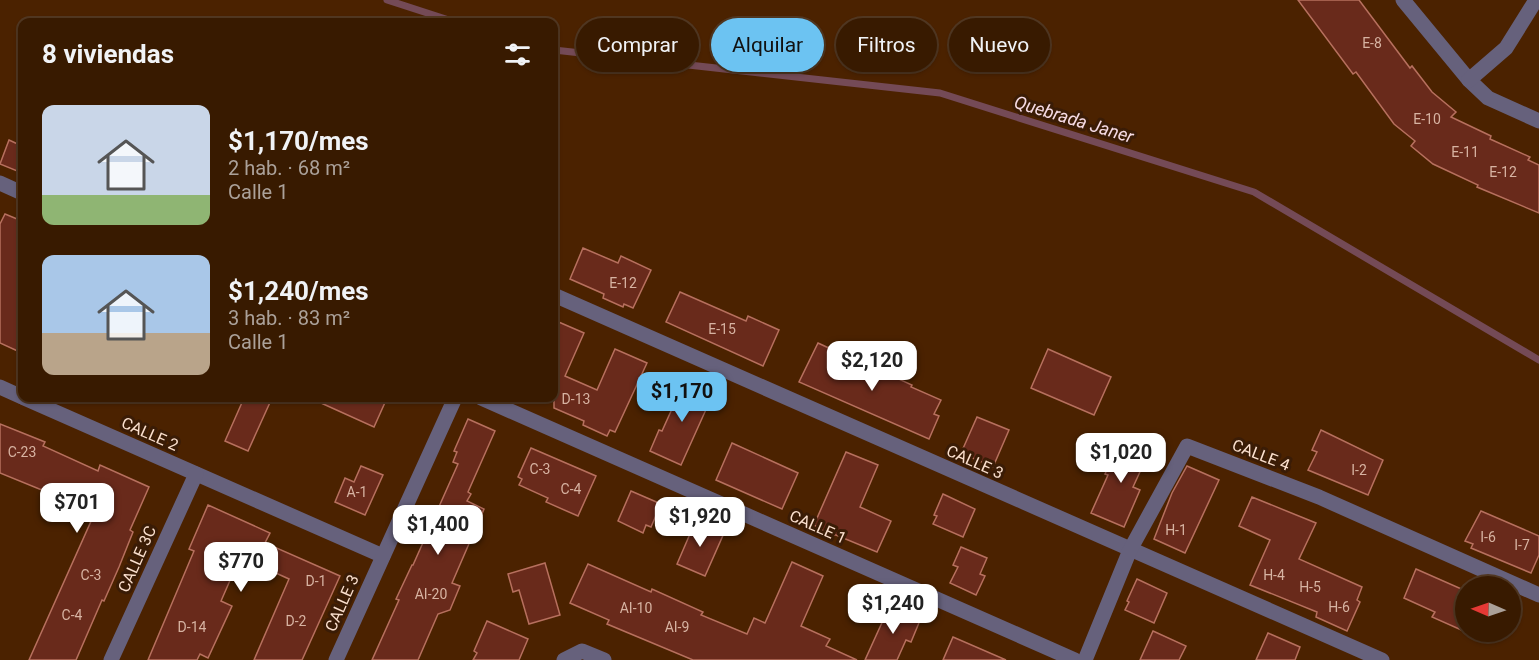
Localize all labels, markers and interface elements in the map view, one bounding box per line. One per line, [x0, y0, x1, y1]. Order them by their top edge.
chip: Comprar [576, 18, 699, 72]
chip: Alquilar [711, 18, 824, 72]
chip: Filtros [836, 18, 937, 72]
chip: Nuevo [949, 18, 1050, 72]
house number: E-8 [1362, 35, 1382, 51]
icon: filters [501, 38, 534, 71]
text: 8 viviendas [42, 39, 174, 69]
water label: Quebrada Janer [1012, 91, 1137, 147]
house number: E-10 [1413, 111, 1441, 127]
text: $1,170/mes [228, 126, 369, 156]
icon: home [90, 129, 162, 201]
house number: E-11 [1451, 144, 1479, 160]
text: 2 hab. · 68 m² [228, 156, 350, 180]
house number: E-12 [1489, 164, 1517, 180]
text: Calle 1 [228, 180, 288, 204]
house number: E-12 [609, 275, 637, 291]
text: $1,240/mes [228, 276, 369, 306]
icon: home [90, 279, 162, 351]
text: 3 hab. · 83 m² [228, 306, 350, 330]
house number: E-15 [708, 321, 736, 337]
text: Calle 1 [228, 330, 288, 354]
pin: $2,120 [823, 341, 921, 392]
text: $2,120 [841, 348, 903, 372]
pin: $1,170 [633, 372, 731, 423]
text: $1,170 [651, 379, 713, 403]
house number: D-13 [562, 391, 590, 407]
street label: CALLE 2 [119, 413, 181, 455]
pin: $1,020 [1072, 433, 1170, 484]
street label: CALLE 4 [1230, 435, 1292, 475]
text: $1,020 [1090, 440, 1152, 464]
street label: CALLE 3 [944, 441, 1006, 483]
house number: C-23 [8, 444, 36, 460]
house number: C-3 [530, 461, 550, 477]
house number: I-2 [1351, 462, 1367, 478]
house number: C-4 [561, 481, 582, 497]
pin: $701 [41, 483, 113, 534]
house number: A-1 [347, 484, 367, 500]
text: $701 [54, 490, 100, 514]
pin: $1,920 [651, 497, 749, 548]
text: $1,920 [669, 504, 731, 528]
pin: $1,400 [389, 505, 487, 556]
street label: CALLE 1 [787, 506, 849, 548]
text: $1,400 [407, 512, 469, 536]
house number: H-1 [1165, 522, 1187, 538]
street label: CALLE 3C [114, 523, 160, 595]
house number: I-6 [1480, 529, 1496, 545]
house number: I-7 [1514, 537, 1530, 553]
pin: $770 [205, 542, 277, 593]
text: $770 [218, 549, 264, 573]
house number: C-3 [81, 567, 101, 583]
house number: H-4 [1263, 567, 1285, 583]
street label: CALLE 3 [321, 572, 363, 634]
house number: D-1 [306, 573, 326, 589]
north arrow [1455, 576, 1521, 642]
map controls [1455, 576, 1521, 642]
house number: H-5 [1299, 579, 1321, 595]
pin: $1,240 [844, 584, 942, 635]
house number: AI-20 [415, 586, 447, 602]
text: $1,240 [862, 591, 924, 615]
house number: H-6 [1328, 599, 1350, 615]
house number: AI-10 [620, 600, 652, 616]
house number: C-4 [62, 607, 83, 623]
house number: D-2 [286, 613, 307, 629]
house number: D-14 [178, 619, 207, 635]
house number: AI-9 [665, 619, 689, 635]

